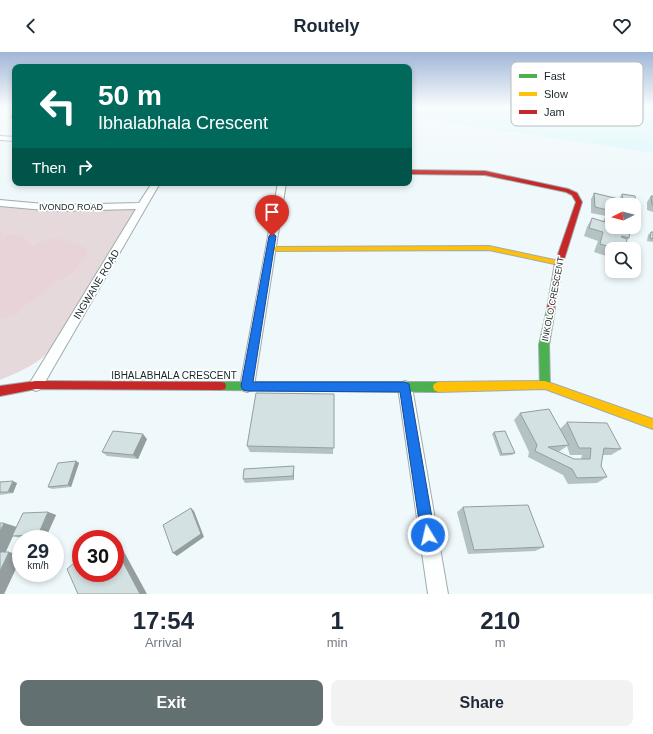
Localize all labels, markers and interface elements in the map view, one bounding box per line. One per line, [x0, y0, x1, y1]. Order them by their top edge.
icon: back [20, 15, 42, 37]
icon: heart [611, 15, 633, 37]
text: Routely [293, 16, 360, 36]
legend [511, 62, 643, 126]
text: Fast [544, 70, 565, 82]
icon: left [32, 80, 84, 132]
text: 50 m [98, 80, 162, 111]
text: Slow [544, 88, 568, 100]
text: Jam [544, 106, 565, 118]
text: Ibhalabhala Crescent [98, 113, 268, 133]
icon: right [74, 156, 96, 178]
text: Then [32, 159, 66, 176]
pin [255, 195, 289, 236]
north arrow [605, 198, 641, 234]
map controls [605, 198, 641, 278]
icon: arrive [261, 201, 283, 223]
street label: IVONDO ROAD [39, 202, 103, 212]
button: search [605, 242, 641, 278]
street label: INGWANE ROAD [71, 248, 122, 321]
street label: INKOLO CRESCENT [540, 255, 566, 342]
street label: IBHALABHALA CRESCENT [111, 370, 237, 381]
position arrow [407, 514, 449, 556]
speed limit sign: 30 [72, 530, 124, 582]
text: 29 [27, 540, 49, 562]
text: km/h [27, 560, 49, 571]
text: 17:54 [133, 607, 194, 634]
text: 1 [330, 607, 344, 634]
text: 210 [480, 607, 520, 634]
text: Arrival [145, 635, 182, 650]
text: min [327, 635, 348, 650]
text: m [495, 635, 506, 650]
button: Exit [20, 680, 323, 726]
button: Share [331, 680, 633, 726]

